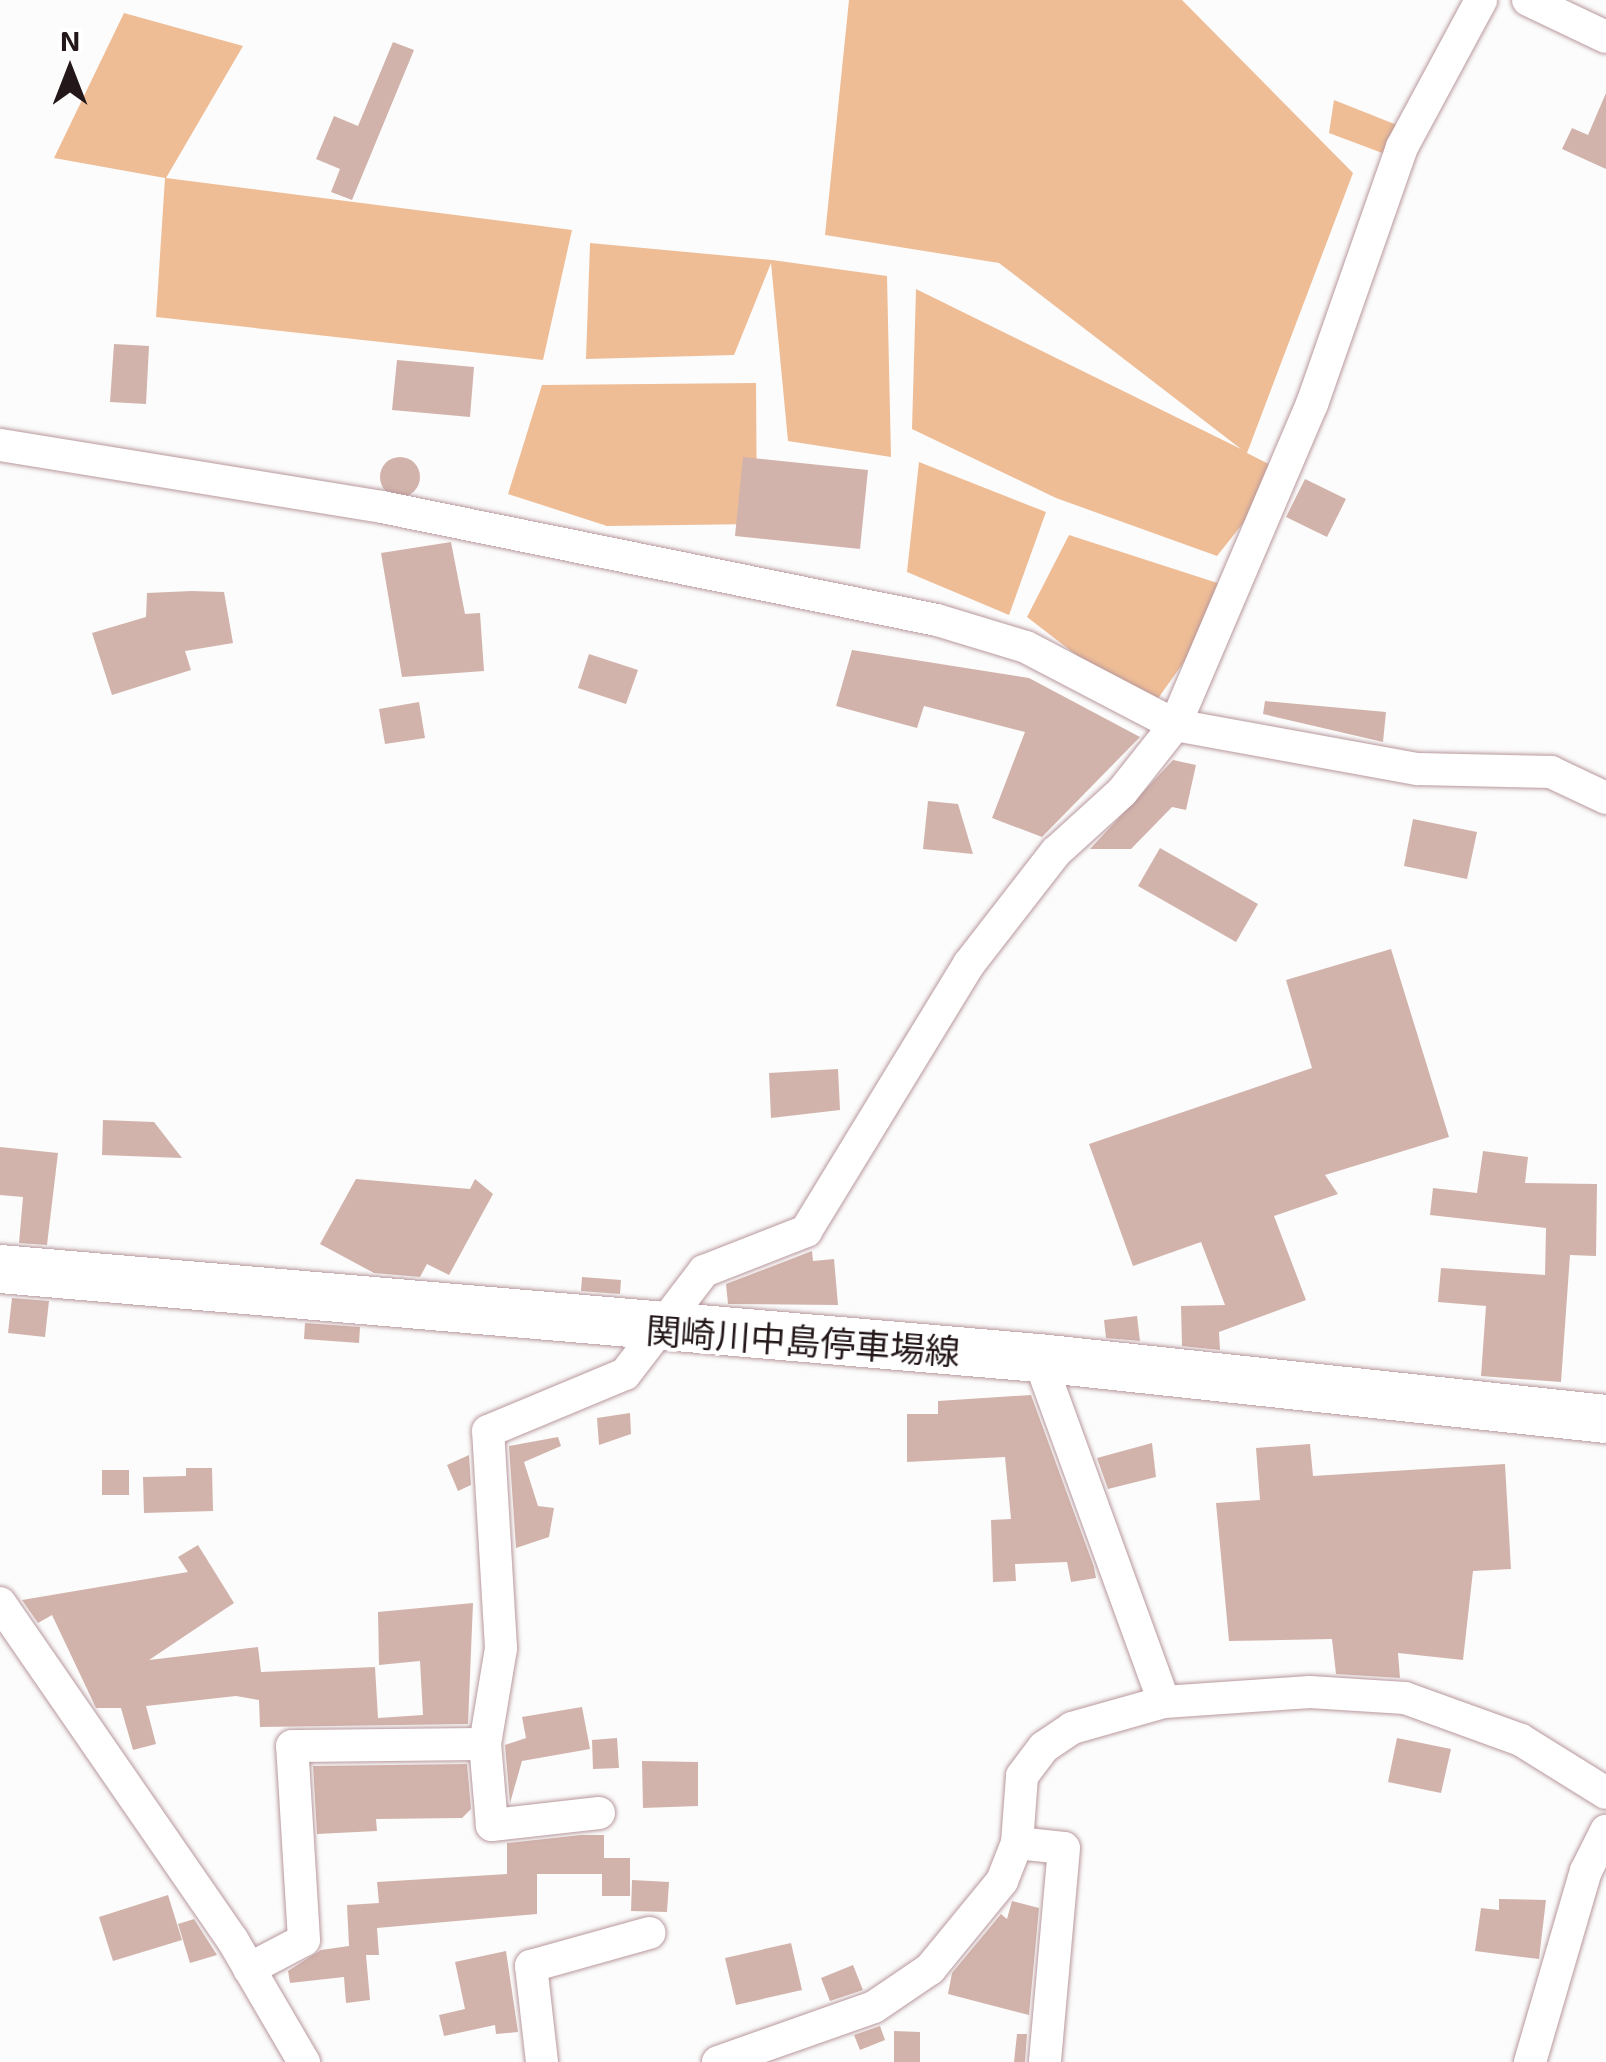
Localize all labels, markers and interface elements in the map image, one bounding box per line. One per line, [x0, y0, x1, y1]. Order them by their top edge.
north arrow [20, 20, 120, 120]
text: N [60, 23, 80, 57]
street label: 関崎川中島停車場線 [644, 1308, 962, 1372]

